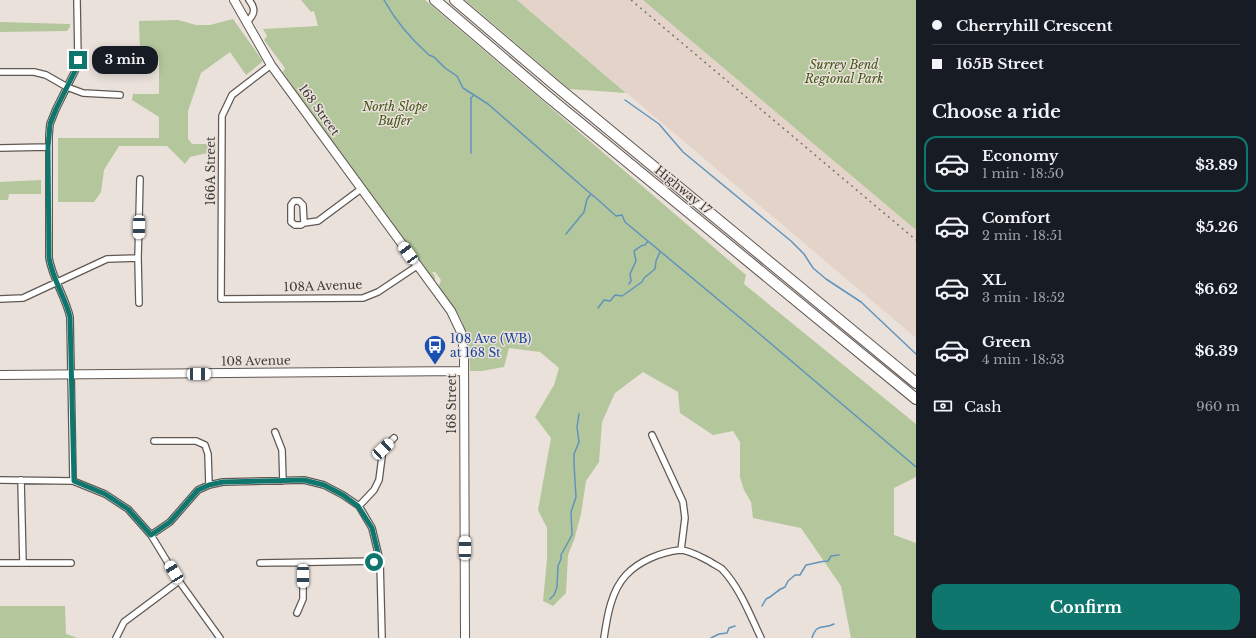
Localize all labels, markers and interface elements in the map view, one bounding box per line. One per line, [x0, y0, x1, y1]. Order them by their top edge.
text: Cherryhill Crescent [956, 16, 1113, 35]
callout: 3 min [92, 46, 158, 74]
route end [69, 51, 87, 69]
text: 3 min [105, 51, 145, 68]
text: 165B Street [956, 54, 1044, 73]
park label: Surrey Bend Regional Park [804, 57, 883, 86]
street label: 168 Street [296, 81, 343, 139]
park label: North Slope Buffer [362, 99, 428, 128]
text: Choose a ride [932, 101, 1061, 123]
street label: 166A Street [203, 136, 218, 206]
icon: car [934, 146, 970, 182]
text: Economy [982, 146, 1059, 165]
text: $3.89 [1195, 155, 1238, 174]
street label: Highway 17 [652, 162, 716, 218]
text: 1 min · 18:50 [982, 165, 1064, 182]
icon: car [934, 208, 970, 244]
text: Comfort [982, 208, 1050, 227]
car [133, 215, 145, 239]
text: $5.26 [1196, 217, 1238, 236]
text: 2 min · 18:51 [982, 227, 1063, 244]
car [396, 240, 420, 266]
icon: car [934, 270, 970, 306]
text: XL [982, 270, 1006, 289]
street label: 108A Avenue [283, 277, 363, 294]
text: $6.62 [1195, 279, 1238, 298]
text: 3 min · 18:52 [982, 289, 1065, 306]
place label: 108 Ave (WB) at 168 St [450, 331, 531, 360]
icon: car [934, 332, 970, 368]
text: Green [982, 332, 1031, 351]
bus stop icon: 108 Ave (WB) at 168 St [422, 333, 448, 366]
text: $6.39 [1195, 341, 1238, 360]
text: 4 min · 18:53 [982, 351, 1065, 368]
street label: 108 Avenue [221, 352, 291, 369]
car [187, 368, 211, 380]
street label: 168 Street [444, 374, 459, 434]
icon: cash [932, 395, 954, 417]
text: Cash [964, 397, 1001, 416]
text: 960 m [1196, 398, 1240, 415]
car [370, 436, 396, 462]
car [459, 536, 471, 560]
route start [365, 553, 383, 571]
car [163, 559, 185, 585]
car [297, 564, 309, 588]
button: Confirm [932, 584, 1240, 630]

